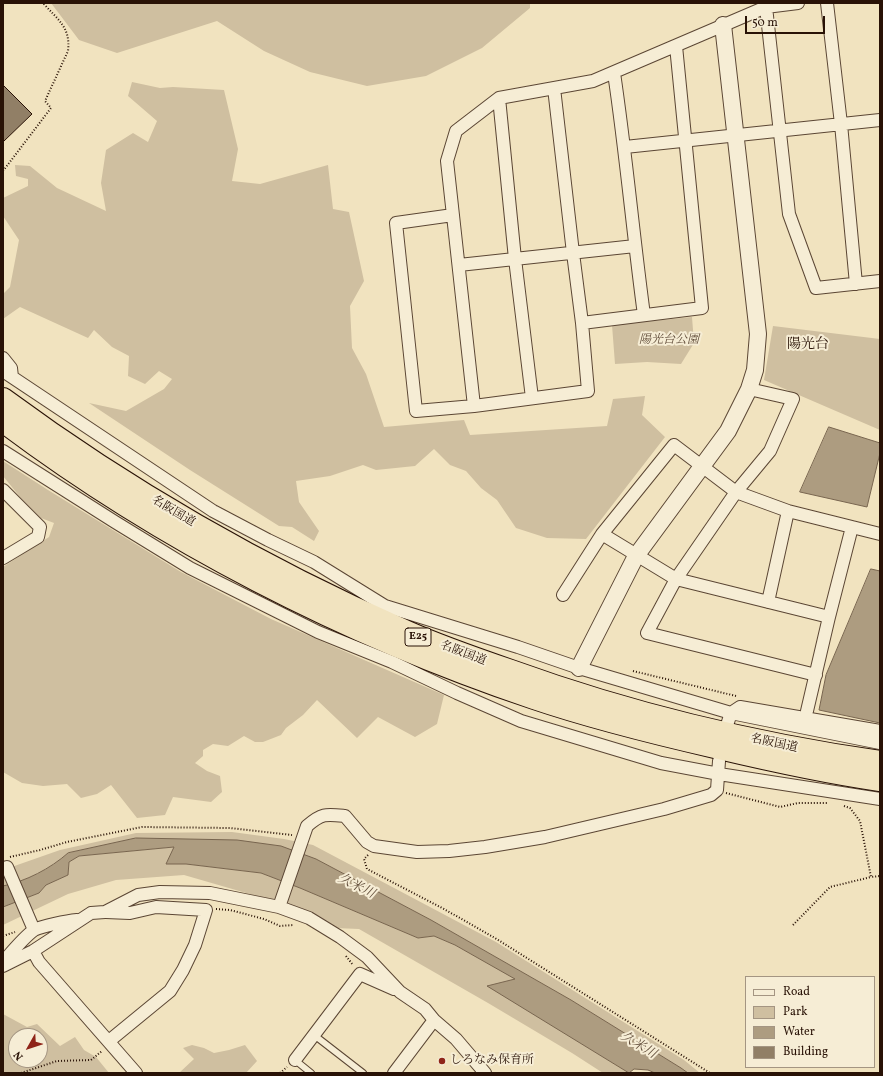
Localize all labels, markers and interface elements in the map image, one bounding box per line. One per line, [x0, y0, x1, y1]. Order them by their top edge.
scale bar [747, 8, 827, 34]
text: 50 m [752, 15, 778, 31]
park label: 陽光台公園 [639, 334, 699, 348]
district label: 陽光台 [787, 337, 829, 353]
street label: 名阪国道 [149, 493, 197, 531]
road number: E25 [405, 628, 431, 646]
street label: 名阪国道 [438, 639, 488, 669]
street label: 名阪国道 [749, 732, 799, 756]
water label: 久米川 [335, 871, 377, 903]
legend [745, 976, 875, 1068]
text: Road [783, 984, 810, 1000]
text: Park [783, 1004, 808, 1020]
text: Water [783, 1024, 815, 1040]
north arrow [8, 1028, 48, 1068]
water label: 久米川 [617, 1029, 659, 1063]
text: Building [783, 1044, 828, 1060]
text: N [11, 1047, 27, 1063]
place label: しろなみ保育所 [450, 1054, 534, 1068]
marker: しろなみ保育所 [437, 1056, 447, 1066]

